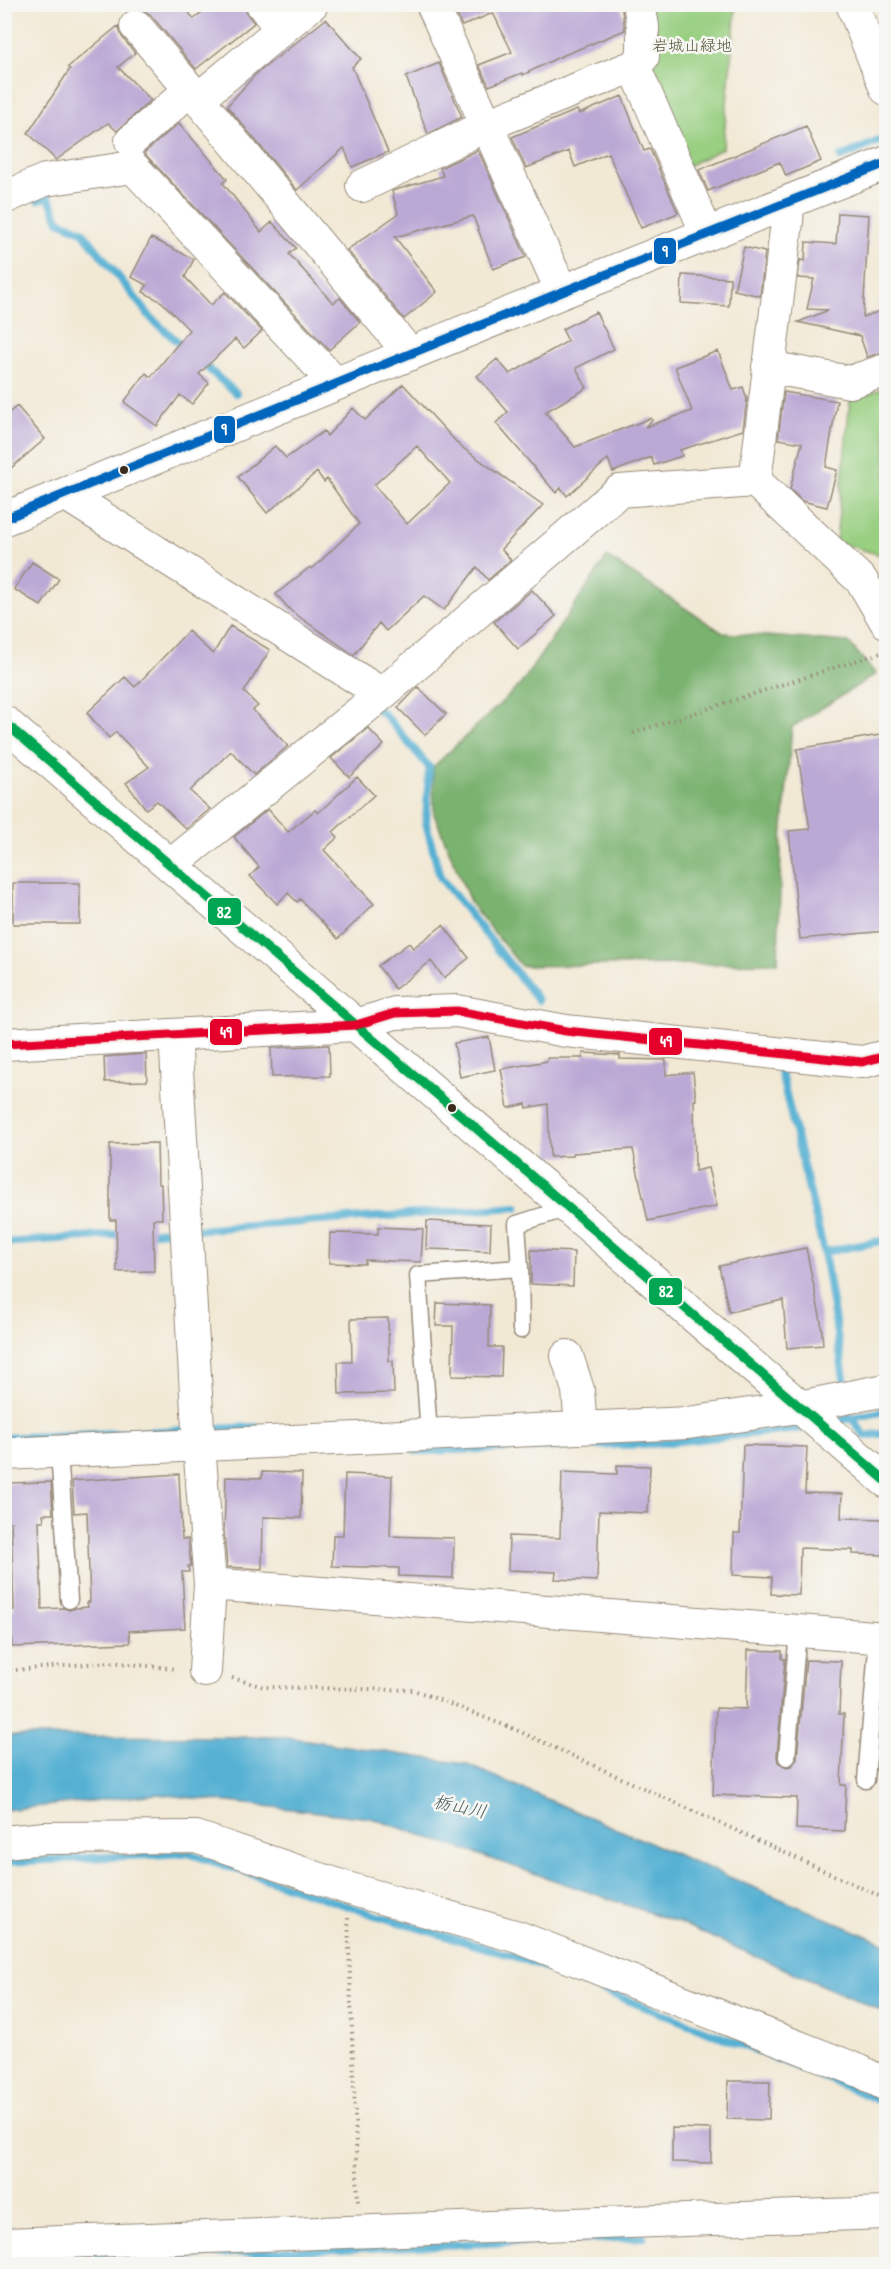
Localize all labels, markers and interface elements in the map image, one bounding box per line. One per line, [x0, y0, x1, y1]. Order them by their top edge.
park label: 岩城山緑地 [652, 34, 732, 56]
line badge: 9 [653, 237, 677, 265]
text: 9 [662, 240, 668, 262]
line badge: 9 [213, 415, 236, 444]
text: 9 [221, 418, 227, 440]
unlabelled marker [118, 464, 130, 476]
line badge: 82 [207, 897, 242, 926]
text: 82 [217, 901, 232, 923]
line badge: 49 [209, 1018, 243, 1046]
text: 49 [220, 1021, 232, 1043]
line badge: 49 [648, 1027, 683, 1056]
text: 49 [660, 1030, 672, 1052]
unlabelled marker [446, 1102, 458, 1114]
line badge: 82 [648, 1277, 683, 1306]
text: 82 [659, 1280, 674, 1302]
water label: 栃山川 [431, 1788, 489, 1824]

